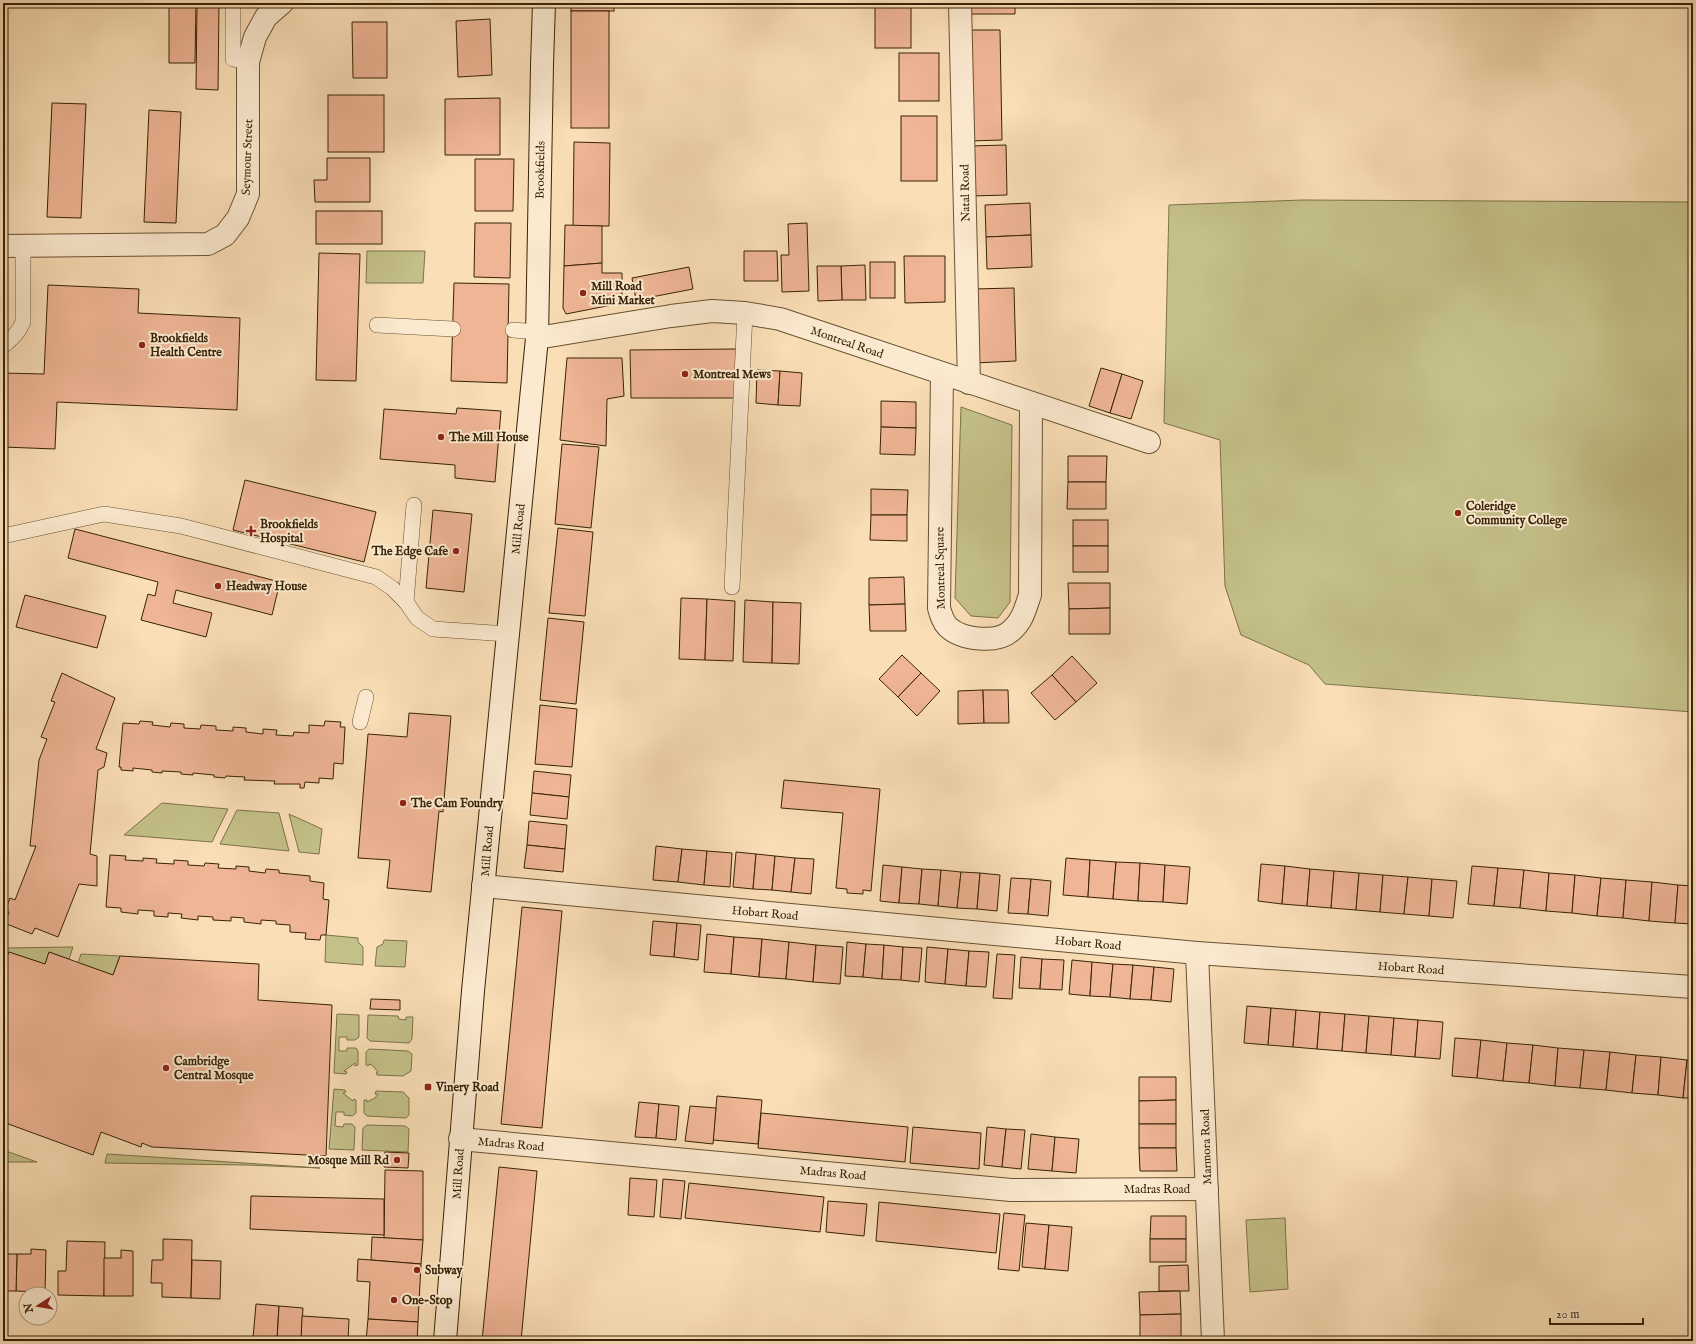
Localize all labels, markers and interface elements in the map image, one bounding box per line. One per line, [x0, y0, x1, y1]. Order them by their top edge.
street label: Seymour Street [239, 119, 256, 195]
street label: Brookfields [532, 141, 549, 199]
street label: Natal Road [957, 163, 974, 222]
place label: Mill Road Mini Market [591, 279, 655, 308]
marker: Mill Road Mini Market [578, 288, 588, 298]
street label: Montreal Road [808, 323, 886, 362]
place label: Brookfields Health Centre [150, 331, 222, 360]
marker: Brookfields Health Centre [137, 340, 147, 350]
place label: Montreal Mews [693, 367, 772, 382]
marker: Montreal Mews [680, 369, 690, 379]
place label: The Mill House [448, 430, 529, 445]
marker: The Mill House [436, 432, 446, 442]
place label: Coleridge Community College [1466, 499, 1567, 529]
street label: Mill Road [508, 502, 529, 555]
marker: Coleridge Community College [1453, 508, 1463, 518]
place label: Brookfields Hospital [260, 517, 319, 547]
marker: Brookfields Hospital [245, 525, 257, 537]
street label: Montreal Square [932, 526, 950, 609]
place label: The Edge Cafe [371, 544, 448, 560]
marker: The Edge Cafe [451, 546, 461, 556]
place label: Headway House [226, 579, 308, 595]
marker: Headway House [213, 581, 223, 591]
place label: The Cam Foundry [410, 796, 504, 812]
marker: The Cam Foundry [398, 798, 408, 808]
street label: Mill Road [478, 824, 497, 877]
street label: Hobart Road [731, 903, 799, 924]
street label: Hobart Road [1054, 933, 1122, 954]
street label: Hobart Road [1377, 959, 1445, 978]
place label: Cambridge Central Mosque [174, 1054, 254, 1084]
marker: Cambridge Central Mosque [161, 1063, 171, 1073]
place label: Vinery Road [435, 1080, 500, 1096]
marker: Vinery Road [423, 1082, 433, 1092]
street label: Marmora Road [1198, 1108, 1215, 1185]
street label: Madras Road [477, 1134, 545, 1155]
street label: Mill Road [449, 1148, 468, 1200]
place label: Mosque Mill Rd [308, 1153, 390, 1169]
marker: Mosque Mill Rd [392, 1155, 402, 1165]
street label: Madras Road [799, 1163, 867, 1184]
street label: Madras Road [1124, 1182, 1191, 1197]
place label: Subway [425, 1263, 464, 1279]
marker: Subway [412, 1265, 422, 1275]
north arrow [18, 1286, 58, 1326]
place label: One-Stop [402, 1293, 453, 1309]
marker: One-Stop [389, 1295, 399, 1305]
scale bar [1550, 1300, 1643, 1326]
text: N [21, 1301, 37, 1315]
text: 20 m [1556, 1307, 1579, 1322]

